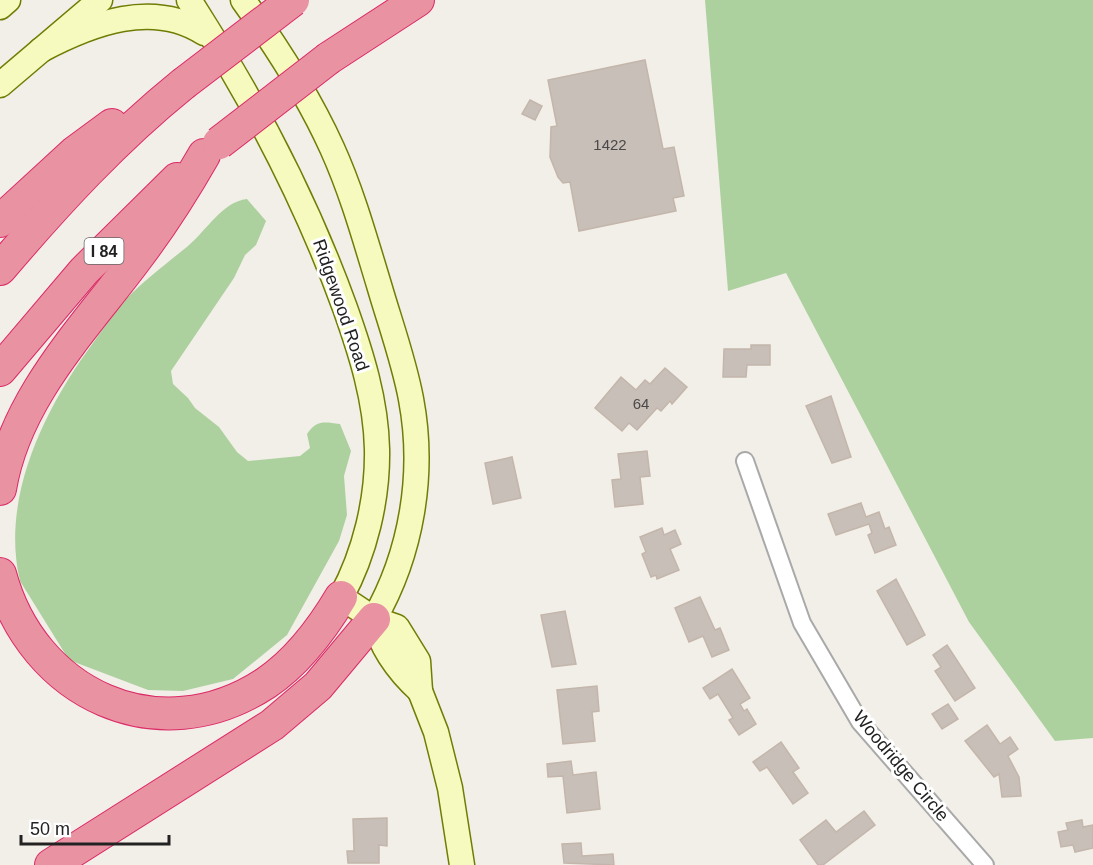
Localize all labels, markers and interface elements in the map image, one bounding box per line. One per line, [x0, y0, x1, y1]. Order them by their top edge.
house number: 1422 [593, 136, 627, 153]
street label: Ridgewood Road [309, 236, 373, 374]
road number: I 84 [84, 238, 124, 264]
house number: 64 [633, 395, 649, 412]
street label: Woodridge Circle [849, 707, 953, 825]
scale bar [21, 808, 170, 846]
text: 50 m [30, 819, 70, 839]

